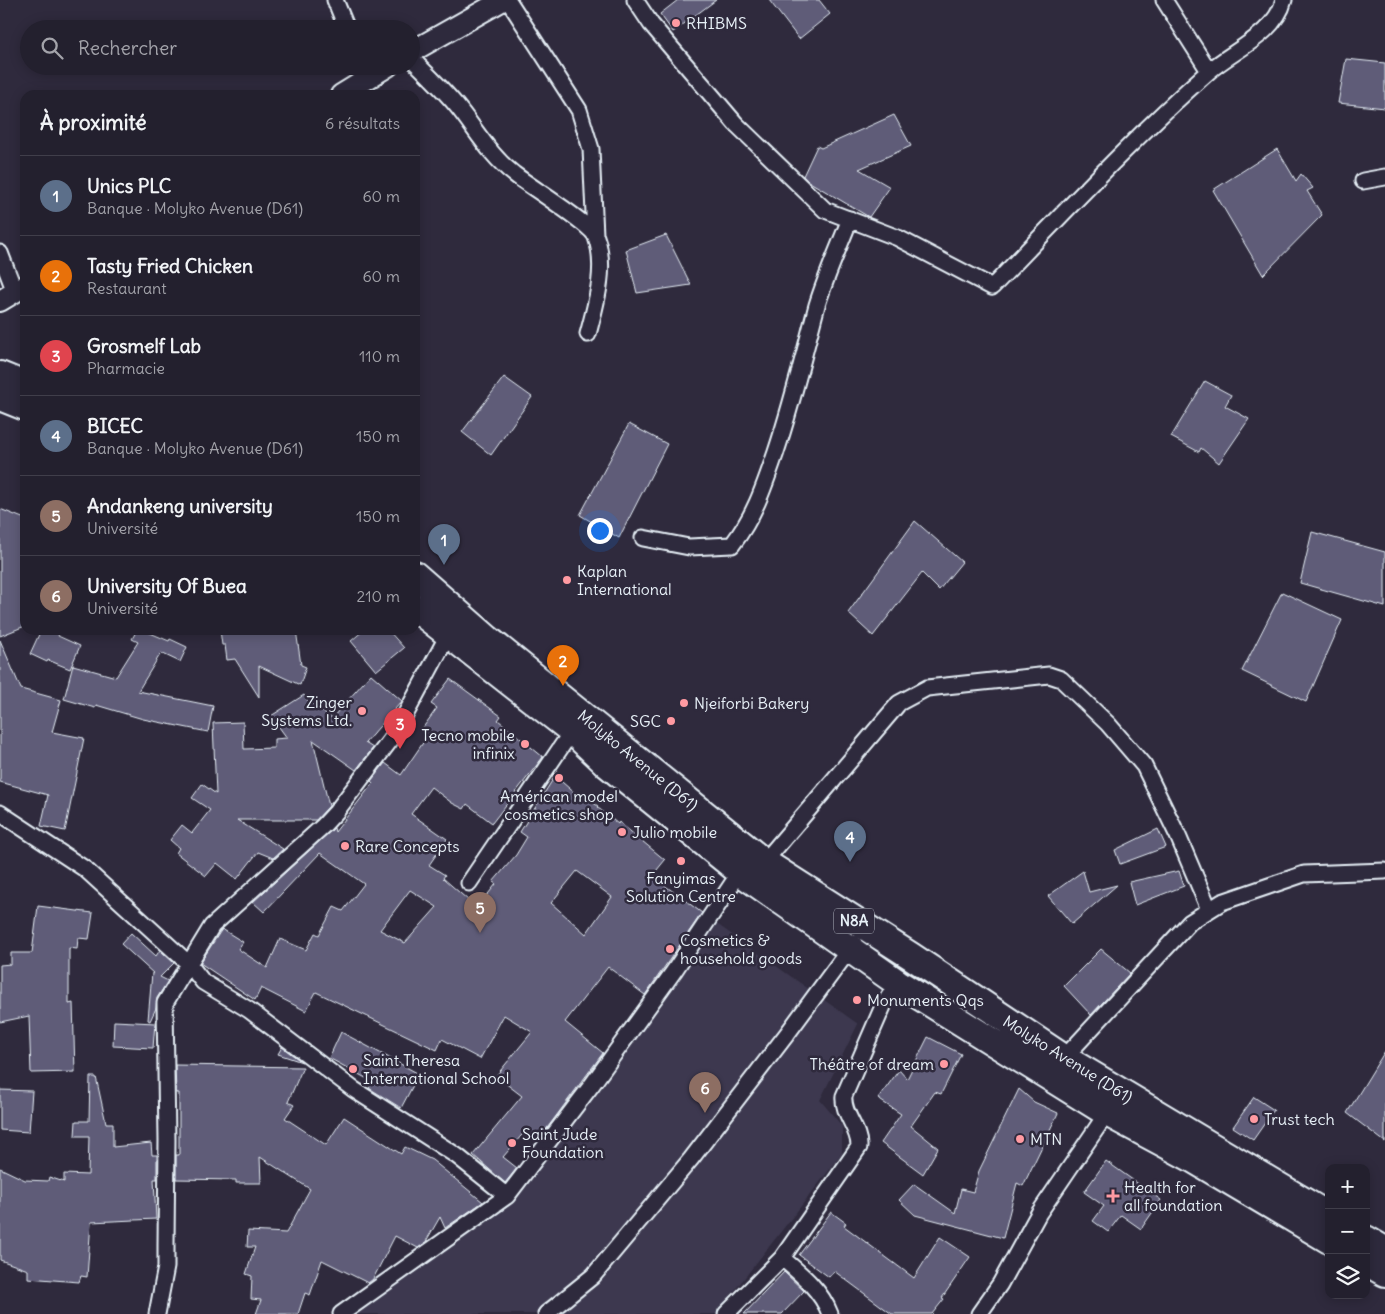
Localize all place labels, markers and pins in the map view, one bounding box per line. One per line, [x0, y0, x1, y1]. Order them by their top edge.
place label: RHIBMS [686, 13, 747, 33]
marker: RHIBMS [670, 17, 682, 29]
pin: 1 [428, 524, 460, 565]
place label: Kaplan International [577, 561, 672, 599]
marker: Kaplan International [561, 574, 573, 586]
pin: 2 [547, 645, 579, 686]
place label: Zinger Systems Ltd. [261, 692, 352, 730]
place label: Njeiforbi Bakery [694, 693, 809, 713]
marker: Njeiforbi Bakery [678, 697, 690, 709]
marker: Zinger Systems Ltd. [356, 705, 368, 717]
pin: 3 [384, 708, 416, 749]
place label: SGC [630, 711, 661, 731]
marker: SGC [665, 715, 677, 727]
place label: Tecno mobile infinix [421, 725, 515, 763]
marker: Tecno mobile infinix [519, 738, 531, 750]
marker: Américan model cosmetics shop [553, 772, 565, 784]
place label: Américan model cosmetics shop [500, 786, 618, 824]
pin: 4 [834, 821, 866, 862]
place label: Julio mobile [632, 822, 717, 842]
marker: Julio mobile [616, 826, 628, 838]
place label: Rare Concepts [355, 836, 460, 856]
marker: Rare Concepts [339, 840, 351, 852]
marker: Fanyimas Solution Centre [675, 855, 687, 867]
place label: Fanyimas Solution Centre [626, 868, 736, 906]
pin: 5 [464, 892, 496, 933]
place label: Cosmetics & household goods [680, 930, 802, 968]
marker: Cosmetics & household goods [664, 943, 676, 955]
place label: Monuments Qqs [867, 990, 984, 1010]
marker: Monuments Qqs [851, 994, 863, 1006]
place label: Saint Theresa International School [363, 1050, 509, 1088]
place label: Théâtre of dream [810, 1054, 934, 1074]
marker: Théâtre of dream [938, 1058, 950, 1070]
marker: Saint Theresa International School [347, 1063, 359, 1075]
pin: 6 [689, 1072, 721, 1113]
place label: Trust tech [1264, 1109, 1335, 1129]
marker: Trust tech [1248, 1113, 1260, 1125]
place label: Saint Jude Foundation [522, 1124, 604, 1162]
place label: MTN [1030, 1129, 1062, 1149]
marker: MTN [1014, 1133, 1026, 1145]
marker: Saint Jude Foundation [506, 1137, 518, 1149]
place label: Health for all foundation [1124, 1177, 1223, 1215]
marker: Health for all foundation [1106, 1189, 1120, 1203]

